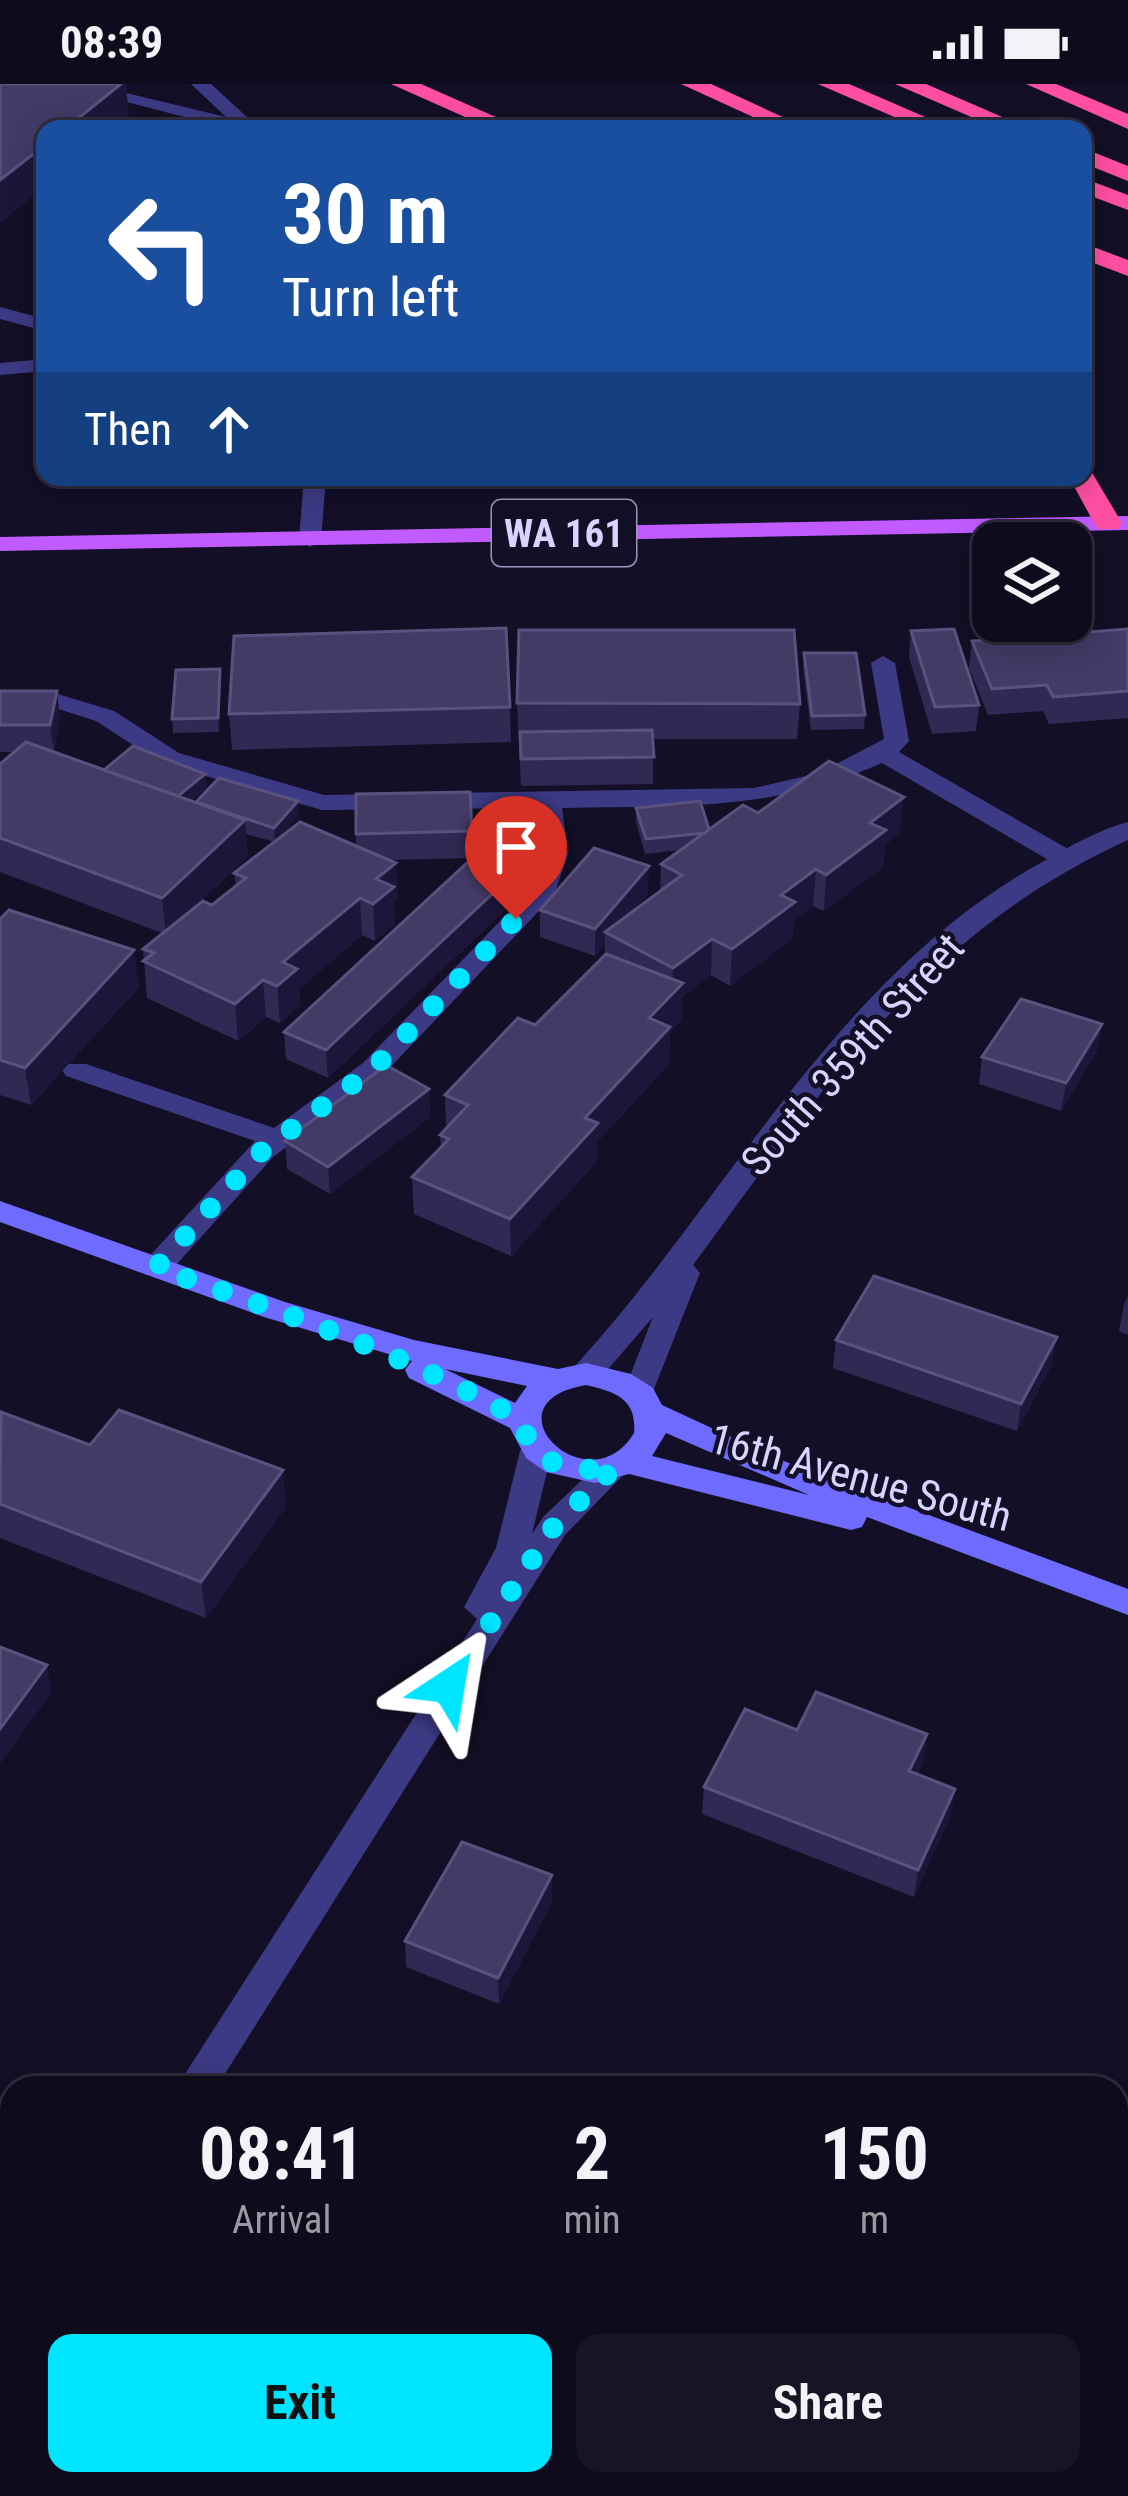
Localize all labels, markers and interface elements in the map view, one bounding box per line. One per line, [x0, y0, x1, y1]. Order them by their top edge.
text: 08:39 [60, 16, 163, 69]
text: 30 m [282, 165, 449, 264]
icon: left [84, 168, 240, 324]
text: Turn left [282, 266, 459, 329]
icon: ahead [196, 396, 262, 462]
text: Then [84, 403, 172, 456]
road number: WA 161 [492, 500, 636, 566]
map controls [972, 522, 1092, 642]
button: layers [972, 522, 1092, 642]
pin [465, 796, 567, 919]
icon: arrive [483, 814, 549, 880]
street label: South 359th Street [731, 923, 974, 1185]
street label: 16th Avenue South [705, 1414, 1017, 1541]
position arrow [386, 1623, 512, 1749]
text: 08:41 [199, 2112, 364, 2197]
text: 2 [574, 2112, 610, 2197]
text: 150 [820, 2112, 929, 2197]
text: Arrival [232, 2197, 331, 2243]
text: min [563, 2197, 621, 2243]
text: m [860, 2197, 889, 2243]
button: Exit [48, 2334, 552, 2472]
button: Share [576, 2334, 1080, 2472]

